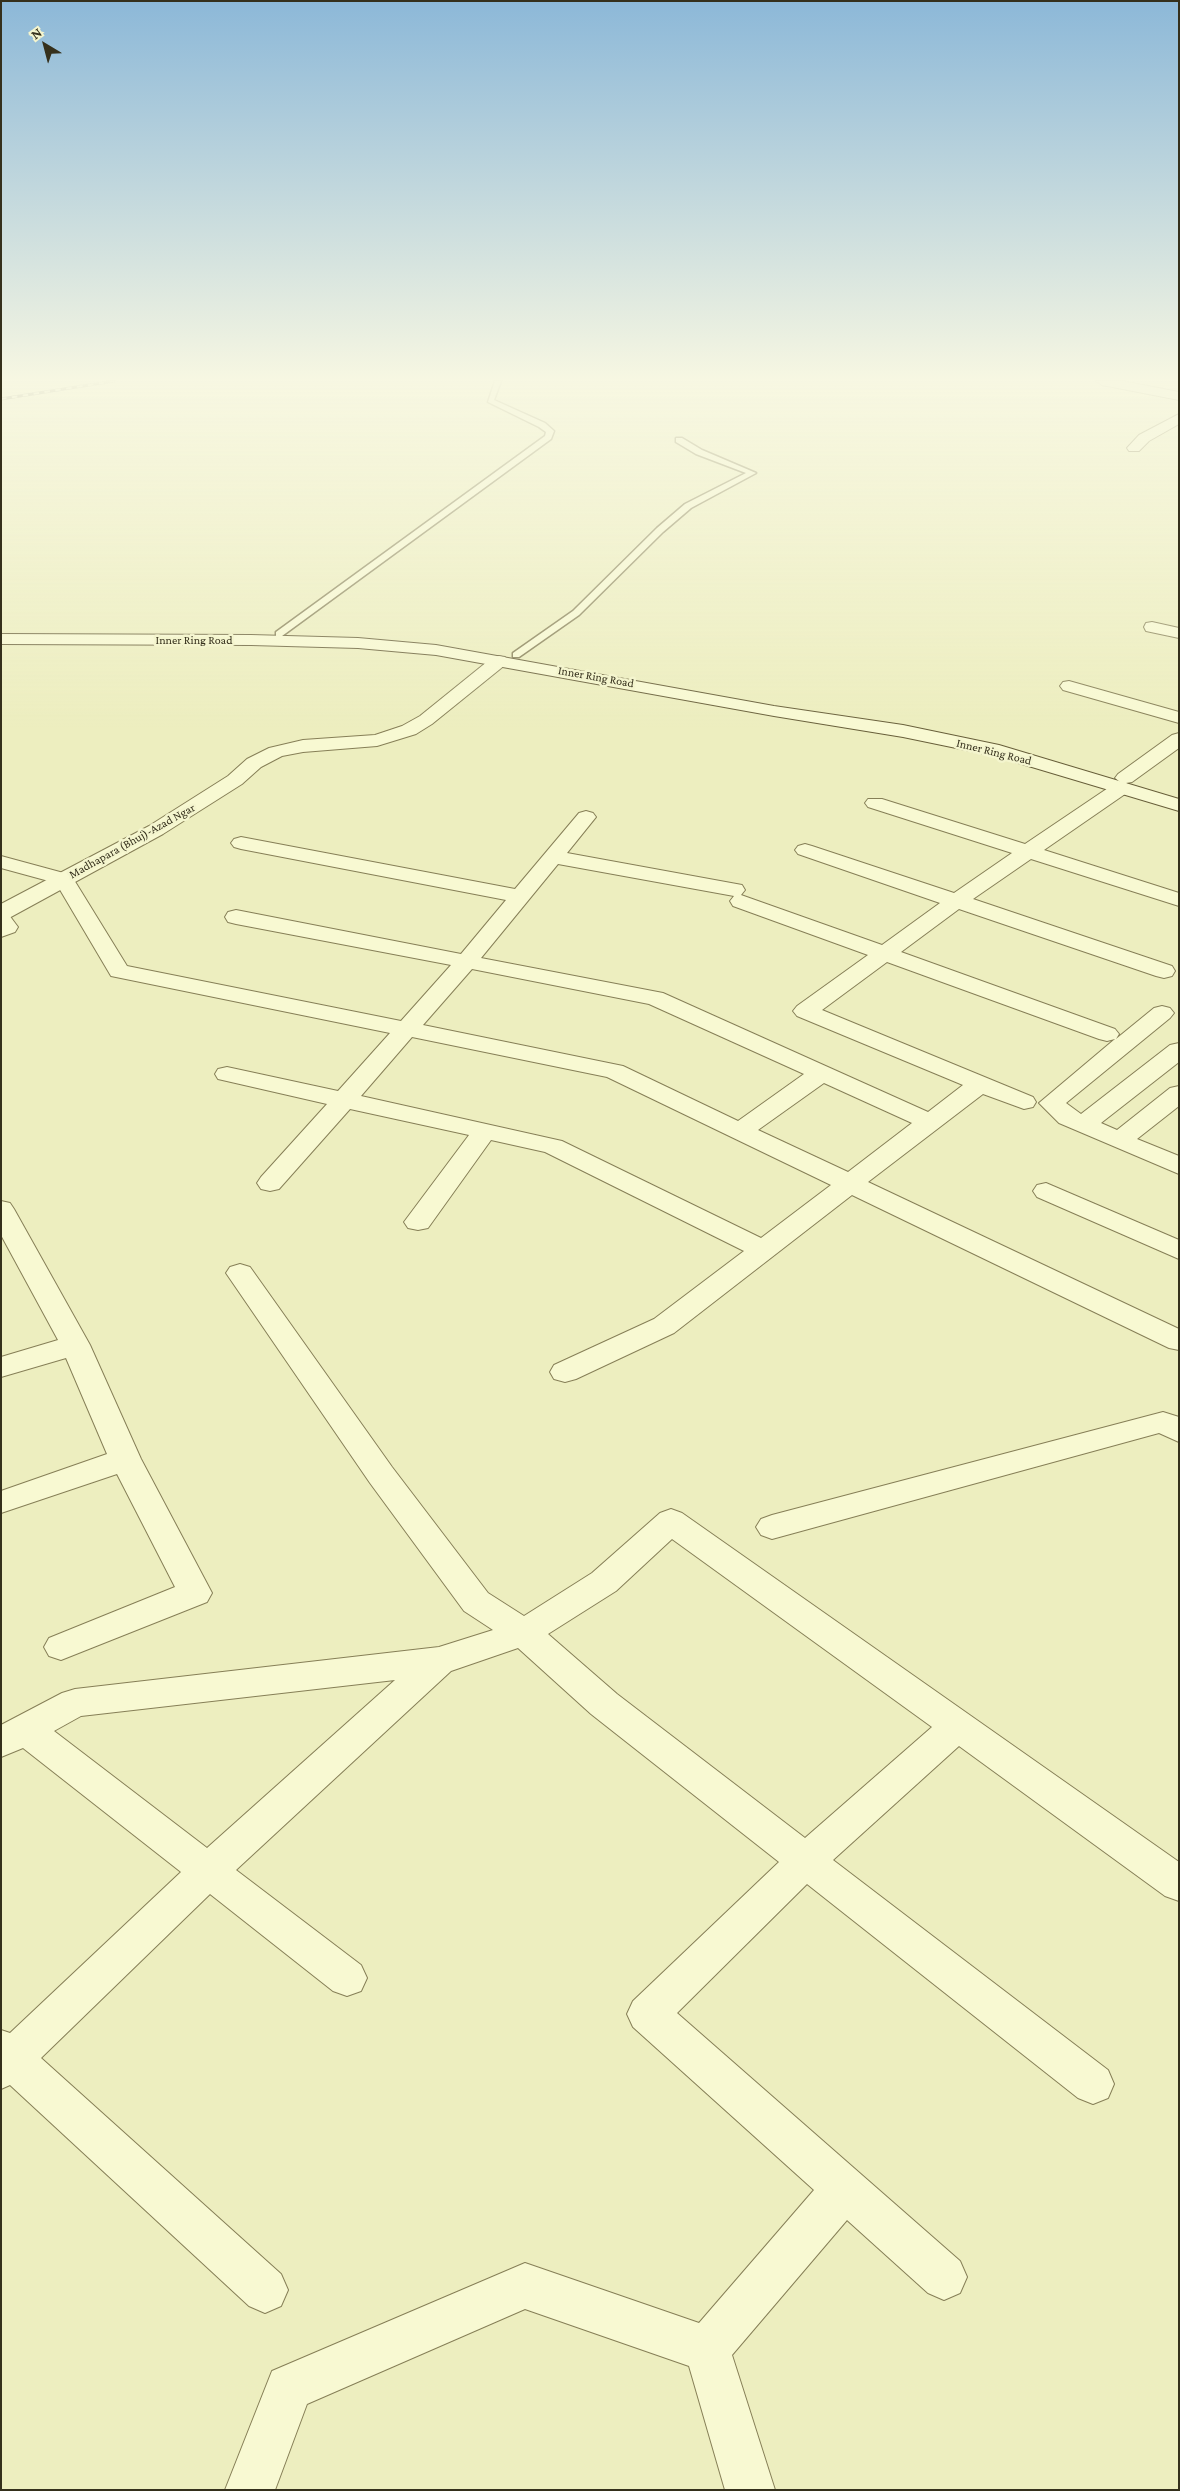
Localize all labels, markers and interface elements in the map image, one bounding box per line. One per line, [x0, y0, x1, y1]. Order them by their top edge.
north arrow [20, 20, 70, 70]
text: N [27, 24, 45, 42]
street label: Inner Ring Road [156, 633, 232, 647]
street label: Inner Ring Road [557, 663, 635, 691]
street label: Inner Ring Road [955, 736, 1033, 768]
street label: Madhapara (Bhuj)-Azad Ngar [66, 800, 198, 882]

